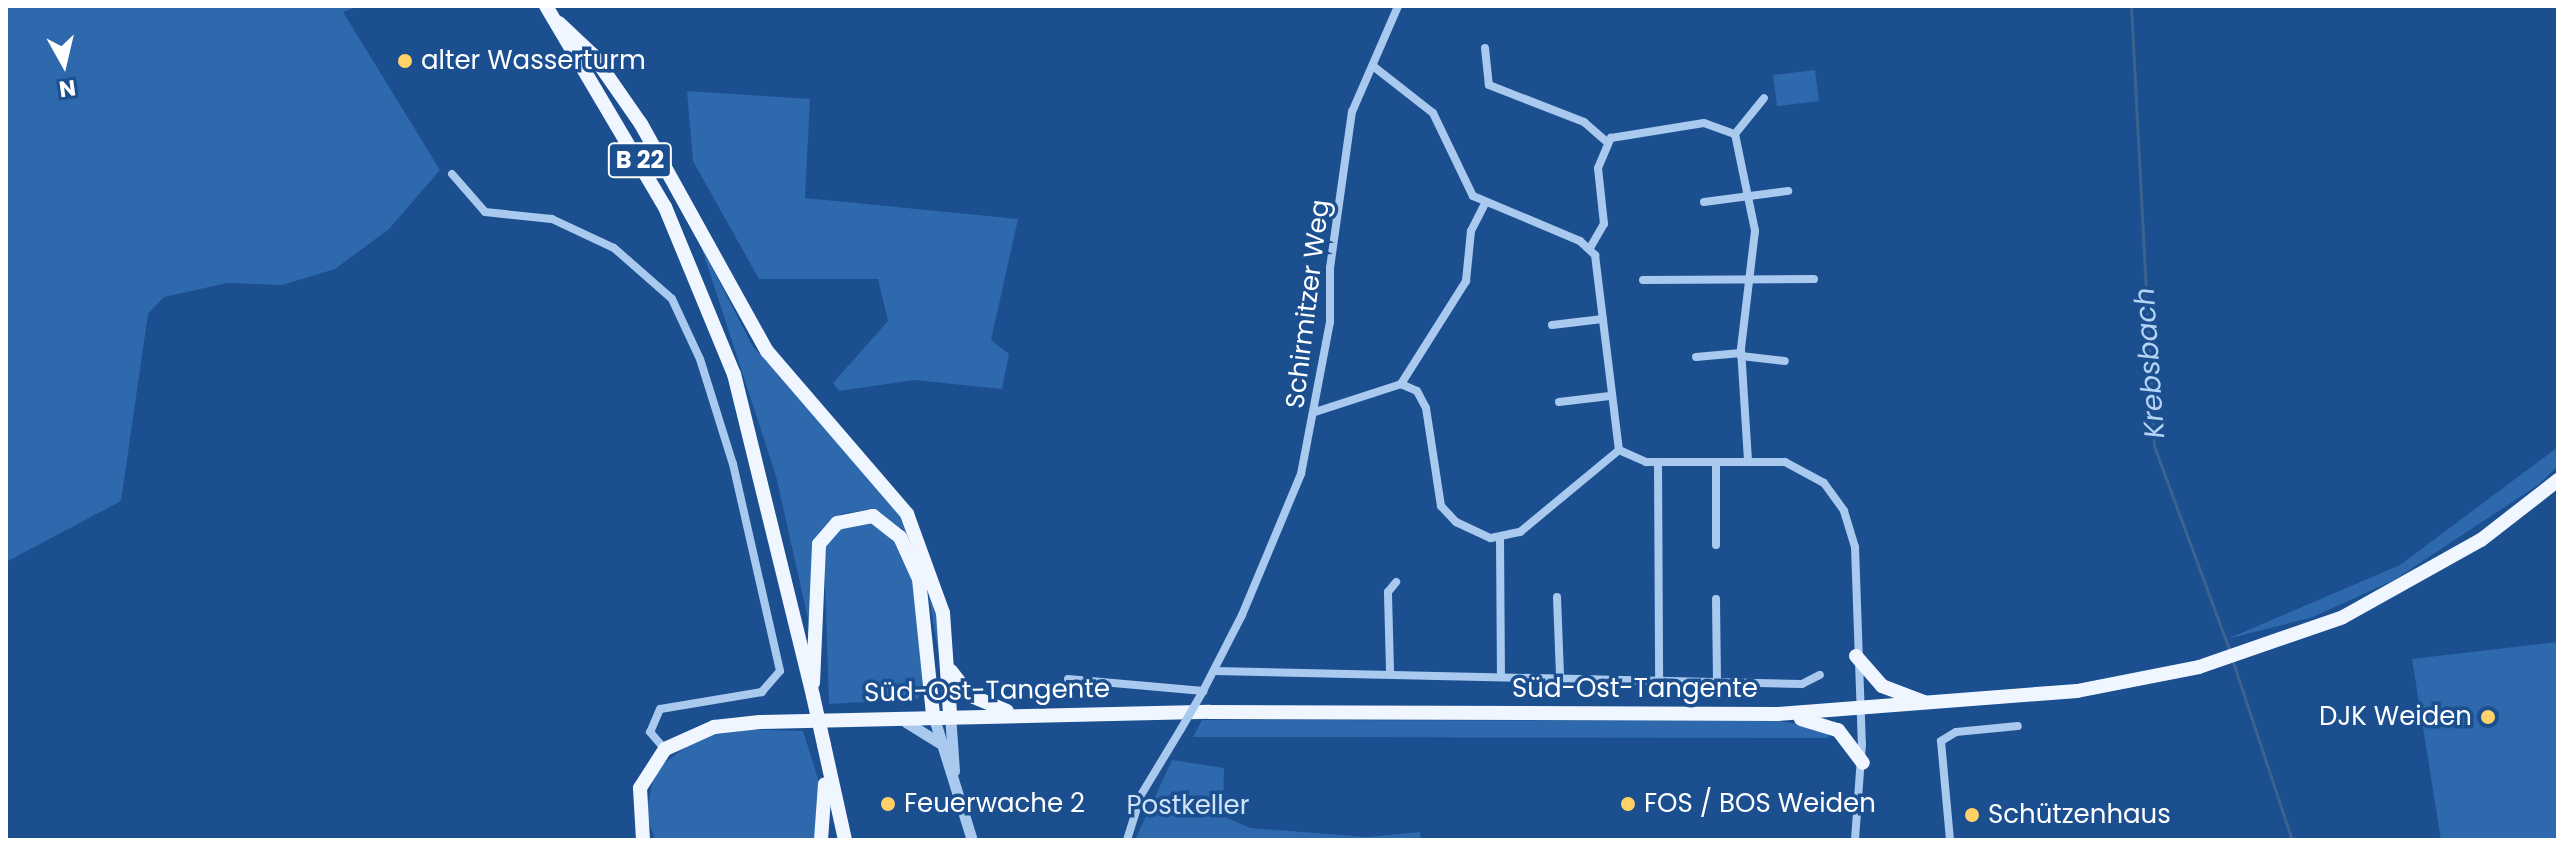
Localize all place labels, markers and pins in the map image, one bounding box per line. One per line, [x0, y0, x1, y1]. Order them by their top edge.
place label: alter Wasserturm [421, 45, 646, 77]
marker: alter Wasserturm [396, 52, 414, 70]
place label: DJK Weiden [2319, 701, 2472, 733]
marker: DJK Weiden [2479, 708, 2497, 726]
place label: Feuerwache 2 [904, 788, 1085, 820]
place label: FOS / BOS Weiden [1644, 788, 1876, 820]
marker: Feuerwache 2 [879, 795, 897, 813]
marker: FOS / BOS Weiden [1619, 795, 1637, 813]
place label: Schützenhaus [1988, 799, 2171, 831]
marker: Schützenhaus [1963, 806, 1981, 824]

